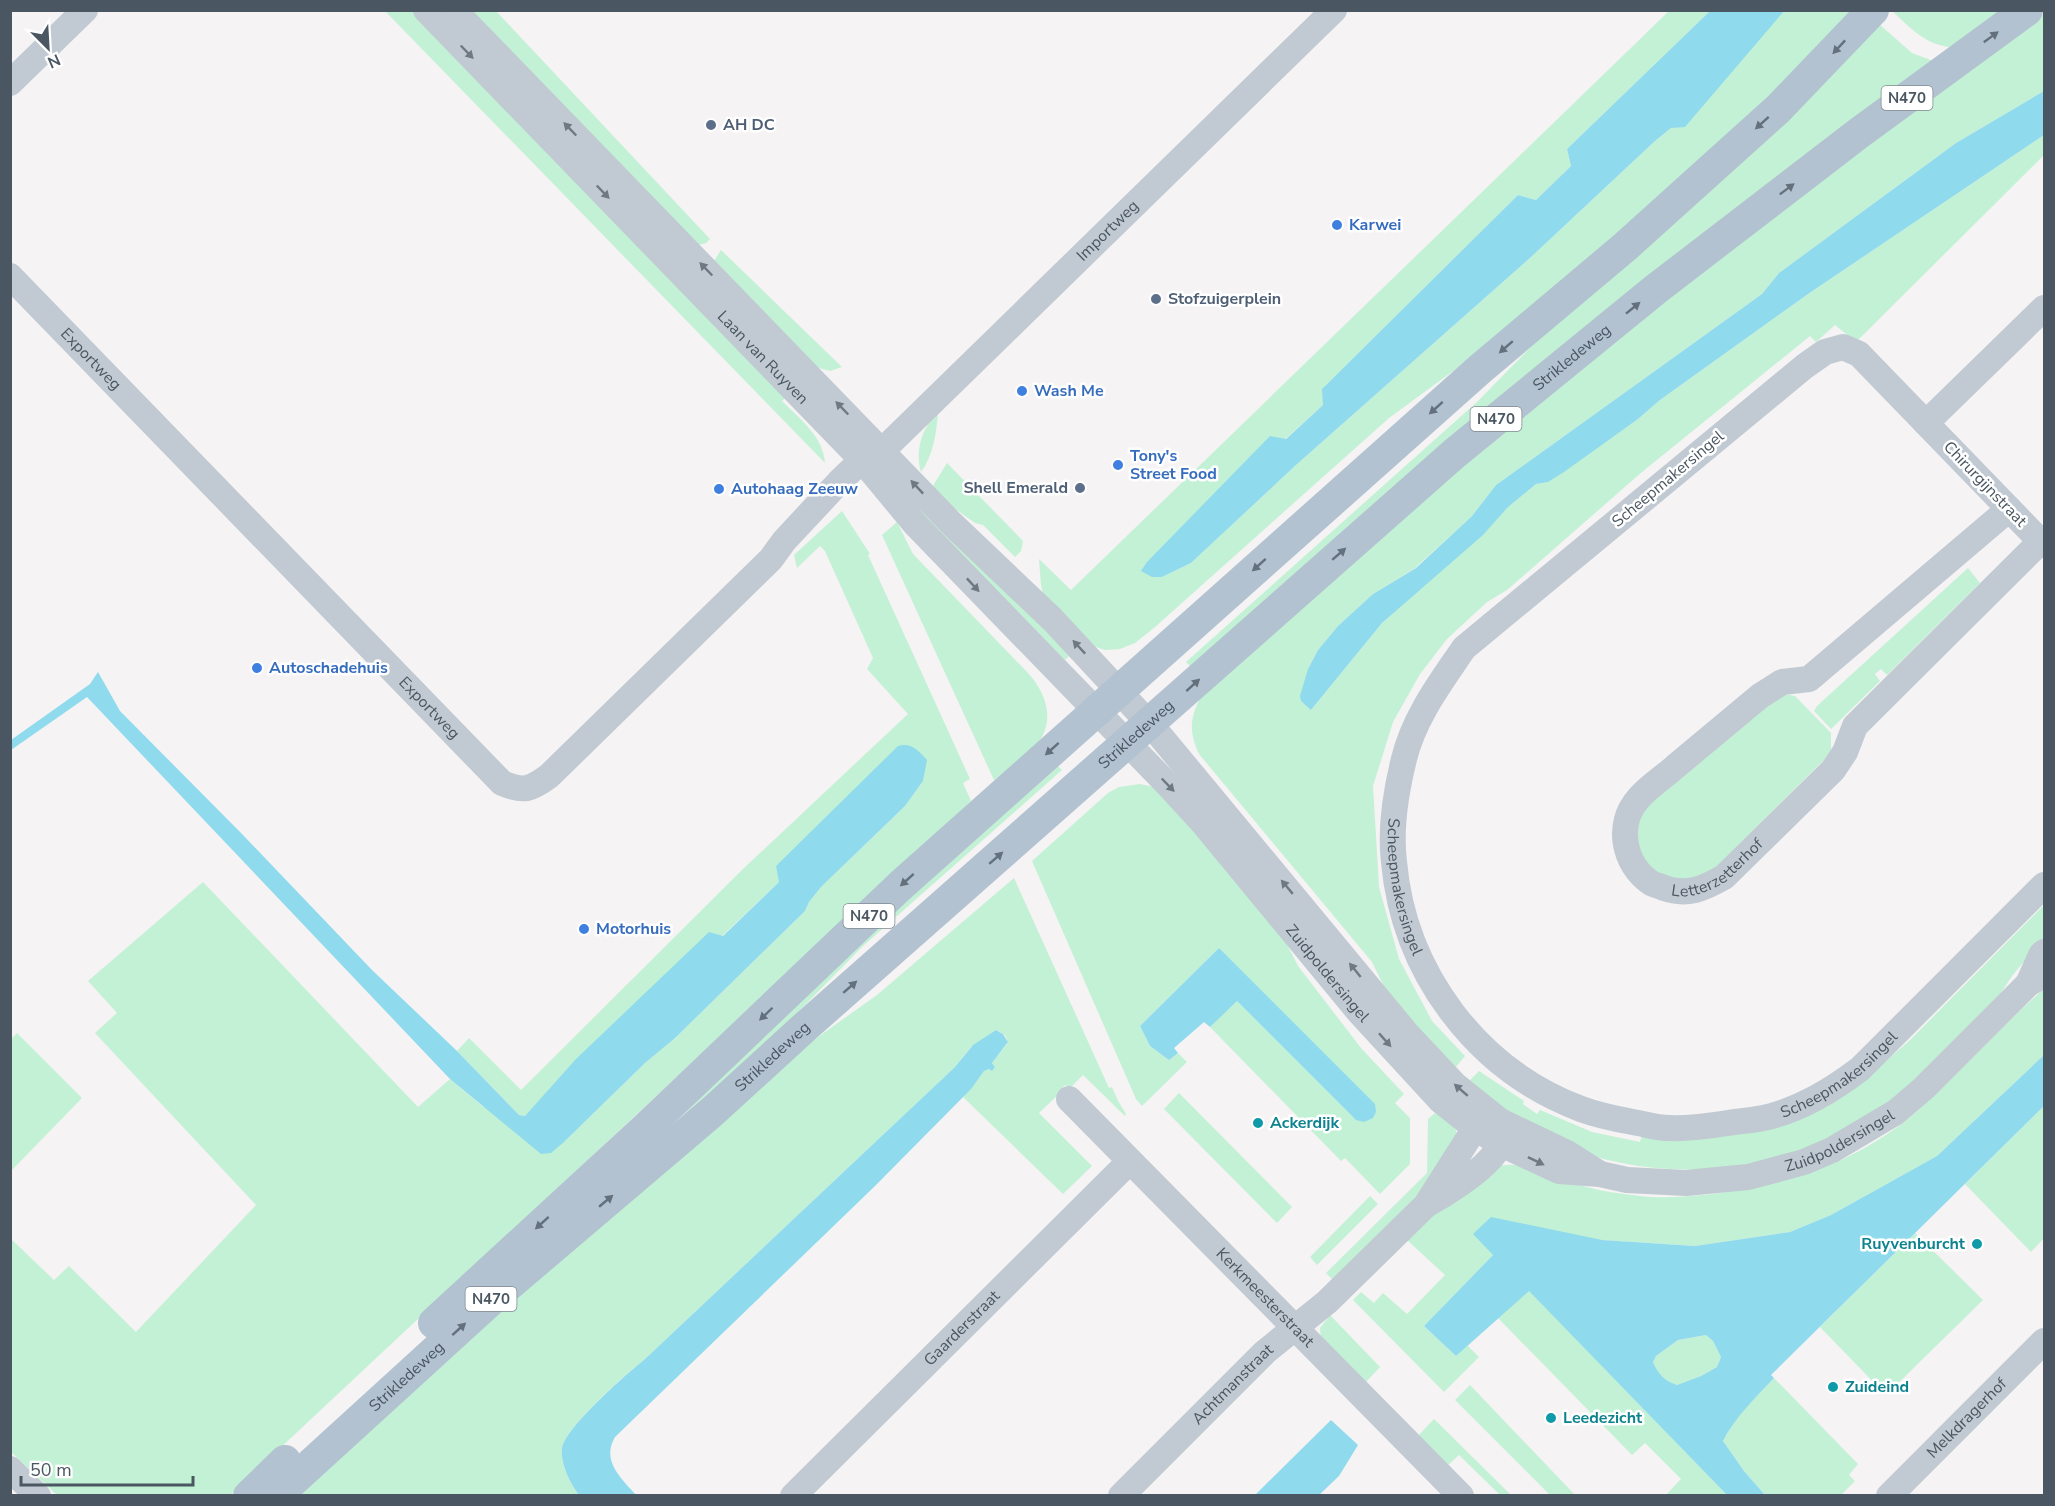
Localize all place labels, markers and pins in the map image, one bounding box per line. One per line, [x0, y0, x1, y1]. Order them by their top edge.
place label: AH DC [723, 114, 775, 136]
marker: AH DC [704, 118, 718, 132]
place label: Karwei [1349, 214, 1401, 236]
marker: Karwei [1330, 218, 1344, 232]
place label: Stofzuigerplein [1168, 288, 1281, 310]
marker: Stofzuigerplein [1149, 292, 1163, 306]
place label: Wash Me [1034, 380, 1104, 402]
marker: Wash Me [1015, 384, 1029, 398]
place label: Tony's Street Food [1130, 445, 1217, 485]
marker: Tony's Street Food [1111, 458, 1125, 472]
place label: Shell Emerald [964, 477, 1068, 499]
place label: Autohaag Zeeuw [731, 478, 858, 500]
marker: Shell Emerald [1073, 481, 1087, 495]
marker: Autohaag Zeeuw [712, 482, 726, 496]
place label: Autoschadehuis [269, 657, 388, 679]
marker: Autoschadehuis [250, 661, 264, 675]
place label: Motorhuis [596, 918, 671, 940]
marker: Motorhuis [577, 922, 591, 936]
place label: Ackerdijk [1270, 1112, 1339, 1134]
marker: Ackerdijk [1251, 1116, 1265, 1130]
place label: Ruyvenburcht [1861, 1233, 1966, 1255]
marker: Ruyvenburcht [1970, 1237, 1984, 1251]
place label: Zuideind [1845, 1376, 1909, 1398]
marker: Zuideind [1826, 1380, 1840, 1394]
place label: Leedezicht [1563, 1407, 1643, 1429]
marker: Leedezicht [1544, 1411, 1558, 1425]

